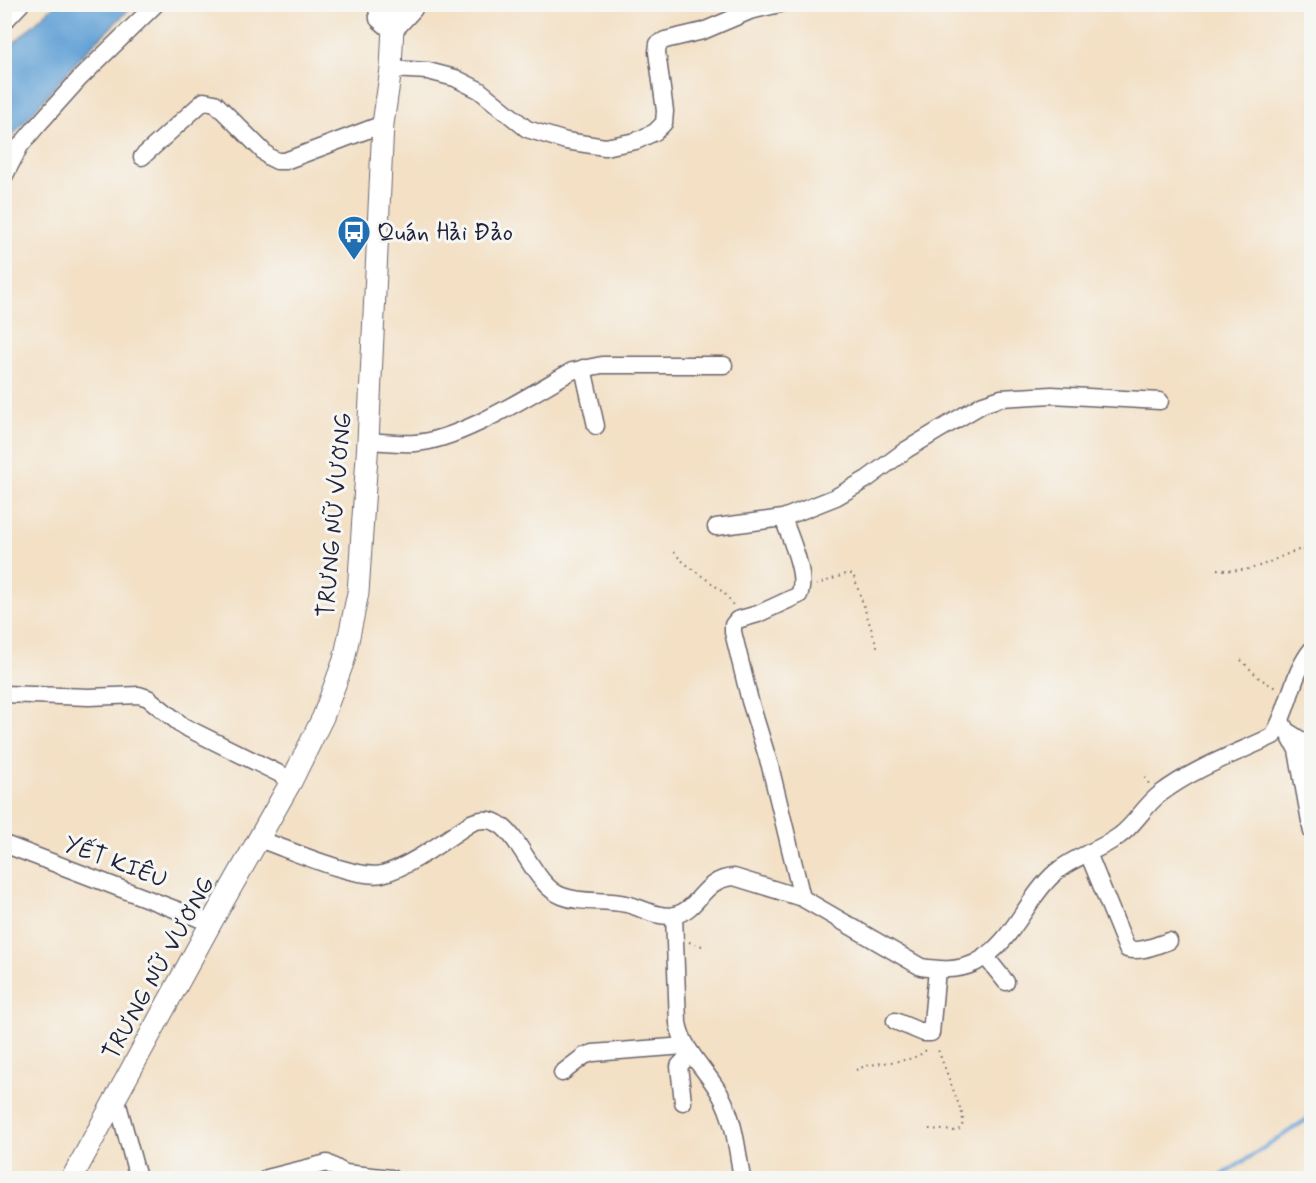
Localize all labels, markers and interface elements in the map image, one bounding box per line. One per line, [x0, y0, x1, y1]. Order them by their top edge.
bus stop icon: Quán Hải Đảo [336, 214, 372, 261]
place label: Quán Hải Đảo [377, 218, 513, 249]
street label: TRƯNG NỮ VƯƠNG [311, 412, 360, 619]
street label: YẾT KIÊU [60, 828, 172, 896]
street label: TRƯNG NỮ VƯƠNG [96, 871, 223, 1066]

